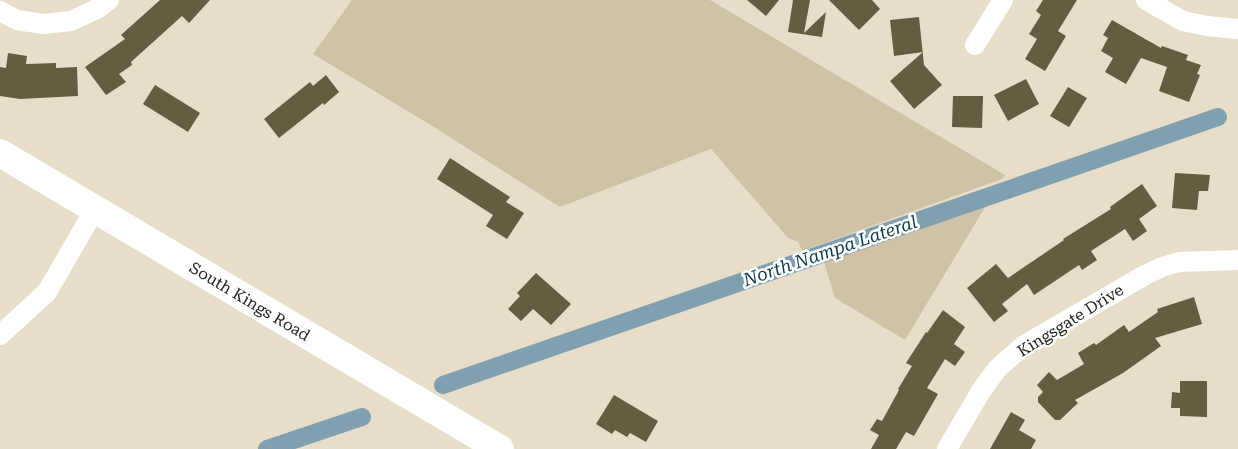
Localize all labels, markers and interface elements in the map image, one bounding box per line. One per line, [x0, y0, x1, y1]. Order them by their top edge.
water label: North Nampa Lateral [739, 211, 920, 291]
street label: South Kings Road [186, 258, 314, 345]
street label: Kingsgate Drive [1014, 280, 1127, 361]

